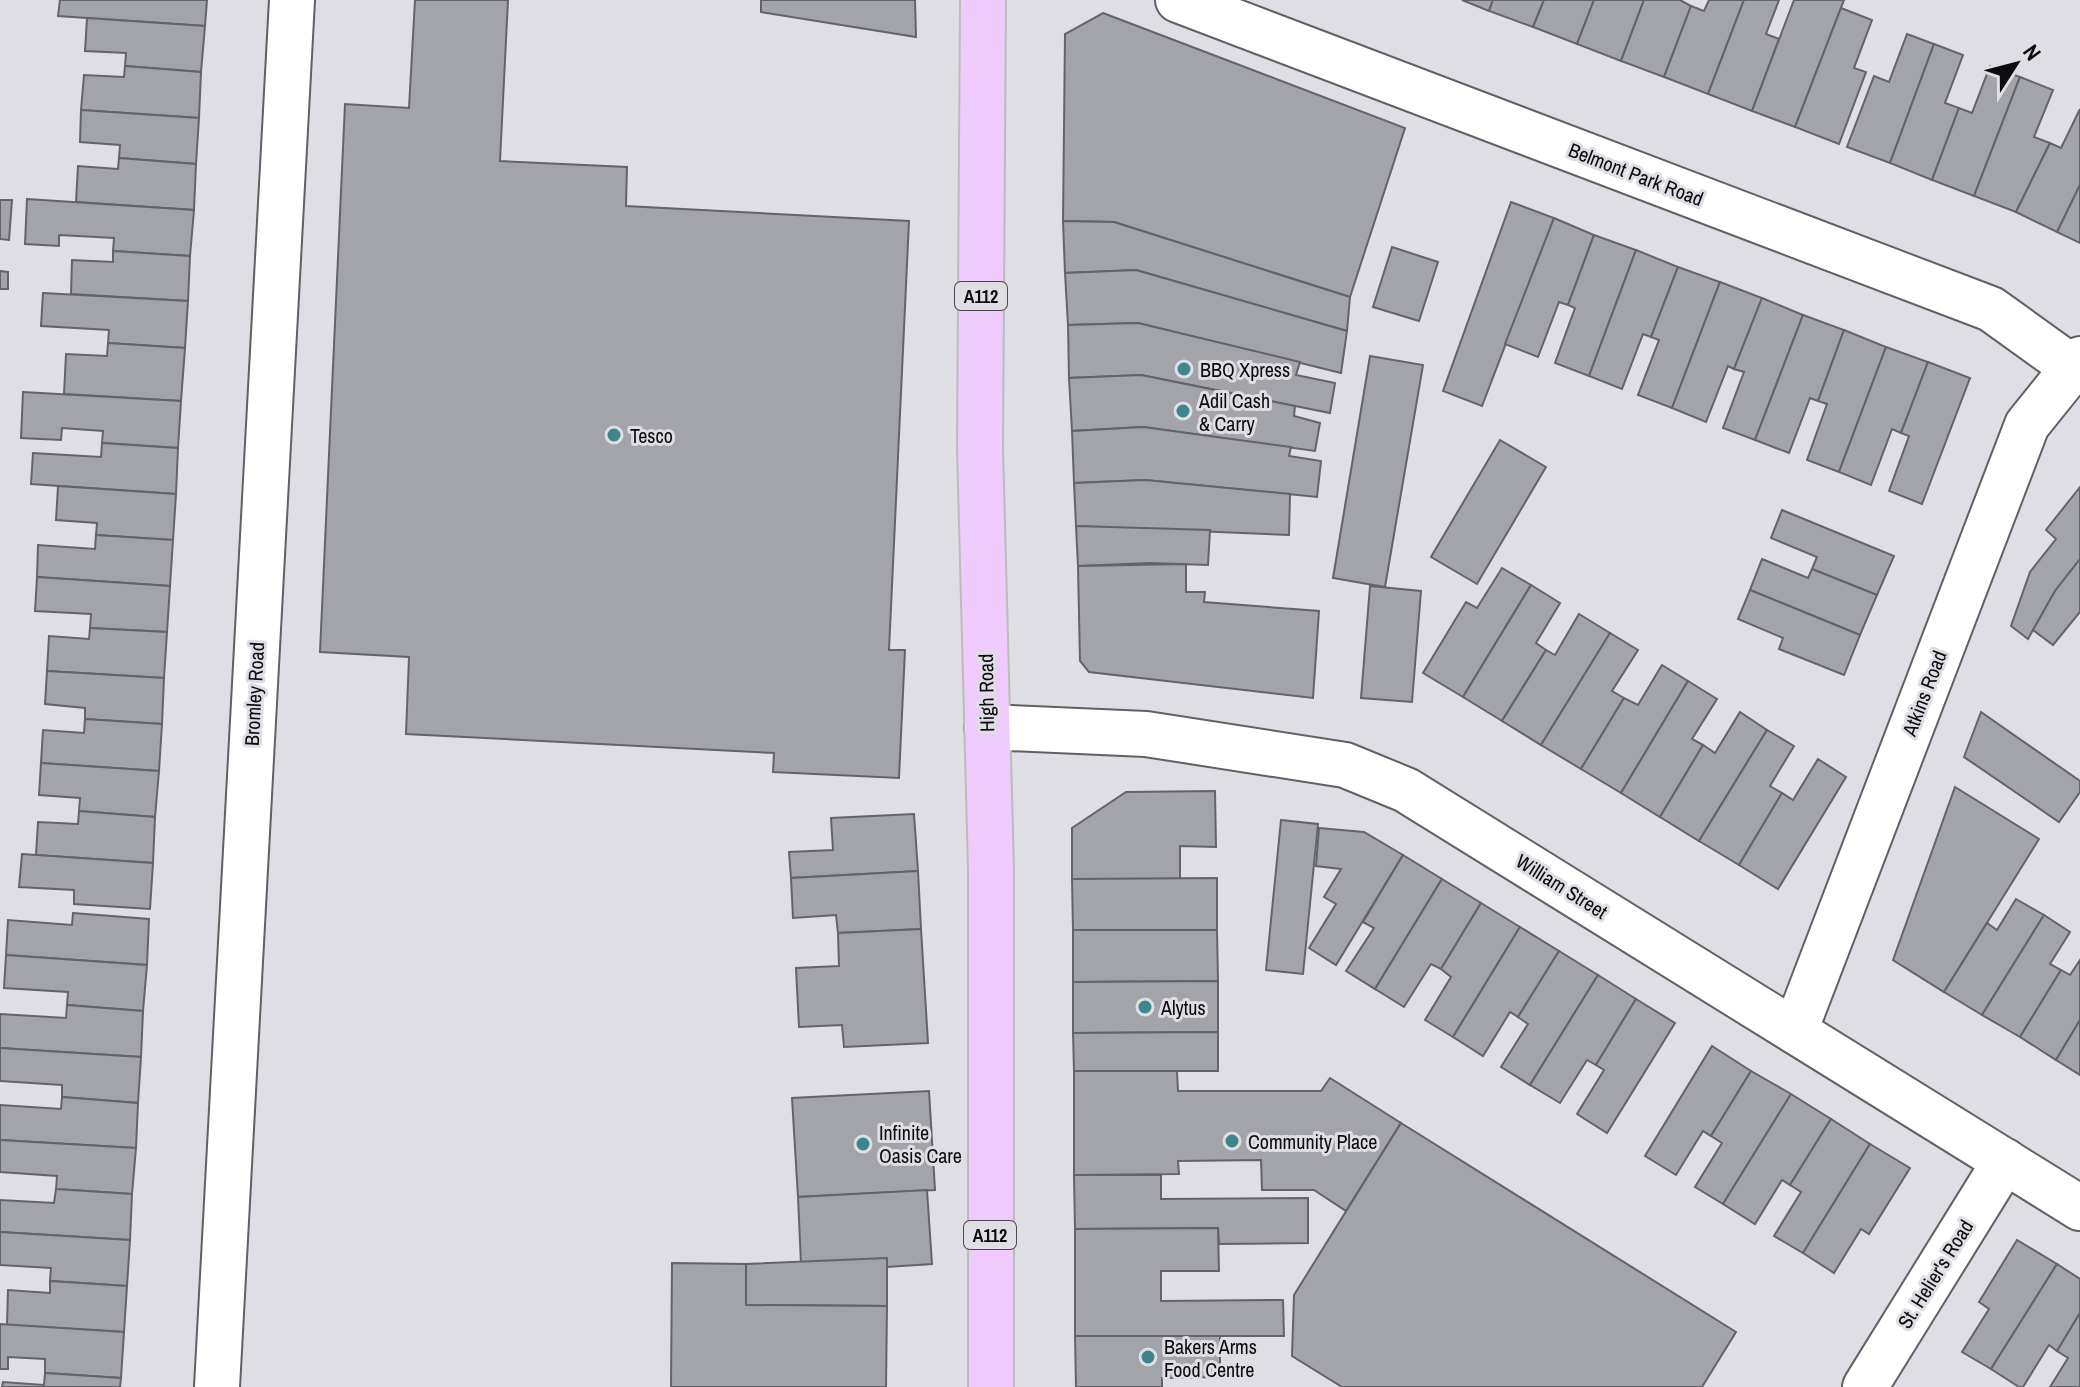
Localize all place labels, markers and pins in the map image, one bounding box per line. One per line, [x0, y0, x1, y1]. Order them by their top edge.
place label: BBQ Xpress [1200, 356, 1290, 383]
marker: BBQ Xpress [1175, 360, 1193, 378]
place label: Adil Cash & Carry [1198, 387, 1270, 437]
marker: Adil Cash & Carry [1174, 402, 1192, 420]
place label: Tesco [630, 422, 673, 449]
marker: Tesco [605, 426, 623, 444]
place label: Alytus [1160, 994, 1206, 1021]
marker: Alytus [1136, 998, 1154, 1016]
place label: Infinite Oasis Care [879, 1119, 962, 1169]
place label: Community Place [1248, 1128, 1377, 1155]
marker: Community Place [1223, 1132, 1241, 1150]
marker: Infinite Oasis Care [854, 1135, 872, 1153]
place label: Bakers Arms Food Centre [1164, 1333, 1257, 1383]
marker: Bakers Arms Food Centre [1139, 1348, 1157, 1366]

